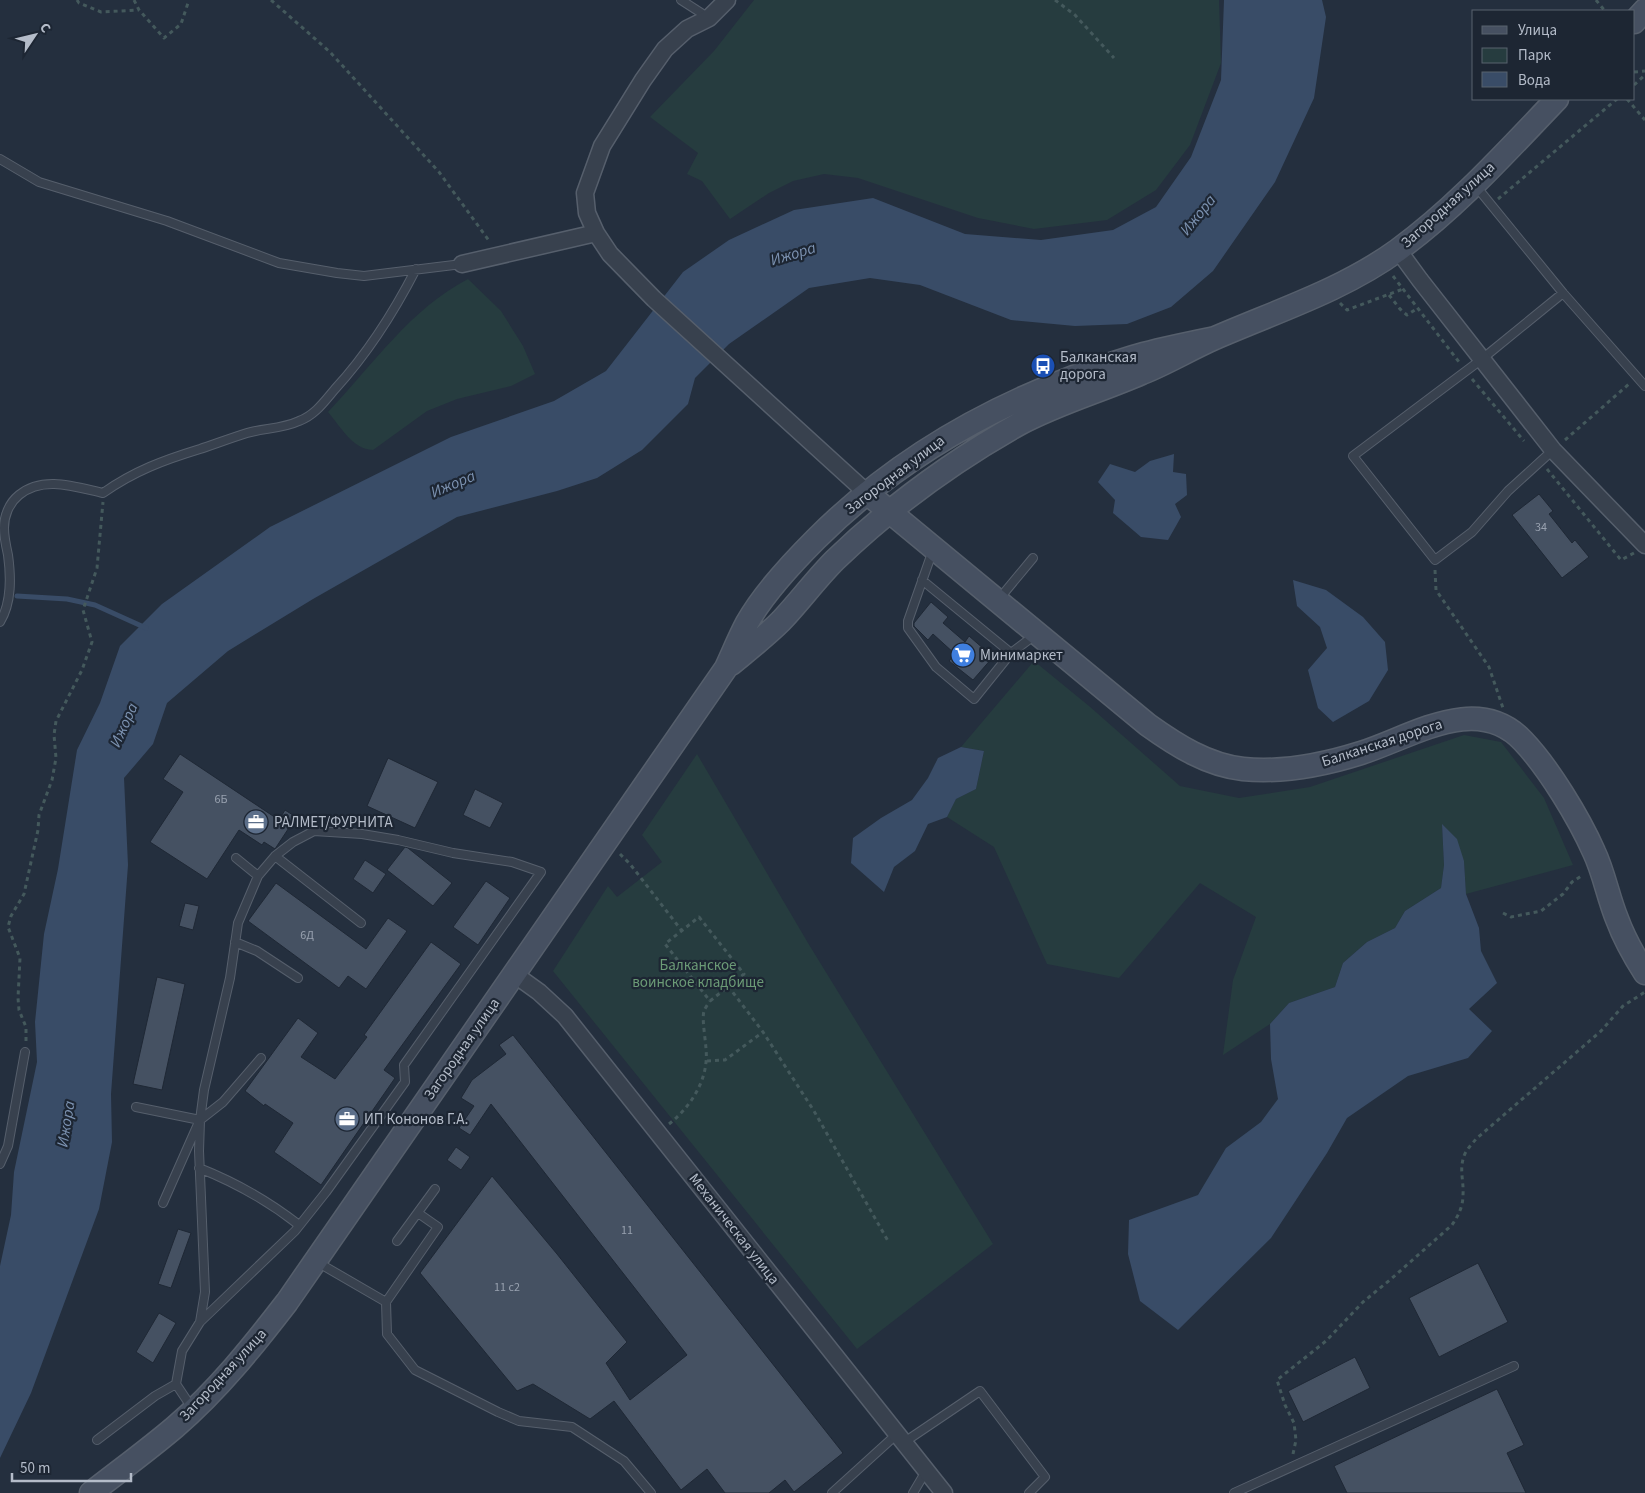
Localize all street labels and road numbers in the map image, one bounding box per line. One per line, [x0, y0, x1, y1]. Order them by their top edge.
street label: Загородная улица [1396, 157, 1500, 253]
street label: Загородная улица [841, 431, 949, 519]
street label: Балканская дорога [1319, 714, 1445, 772]
street label: Загородная улица [419, 994, 505, 1104]
street label: Механическая улица [684, 1169, 784, 1289]
street label: Загородная улица [174, 1324, 272, 1426]

